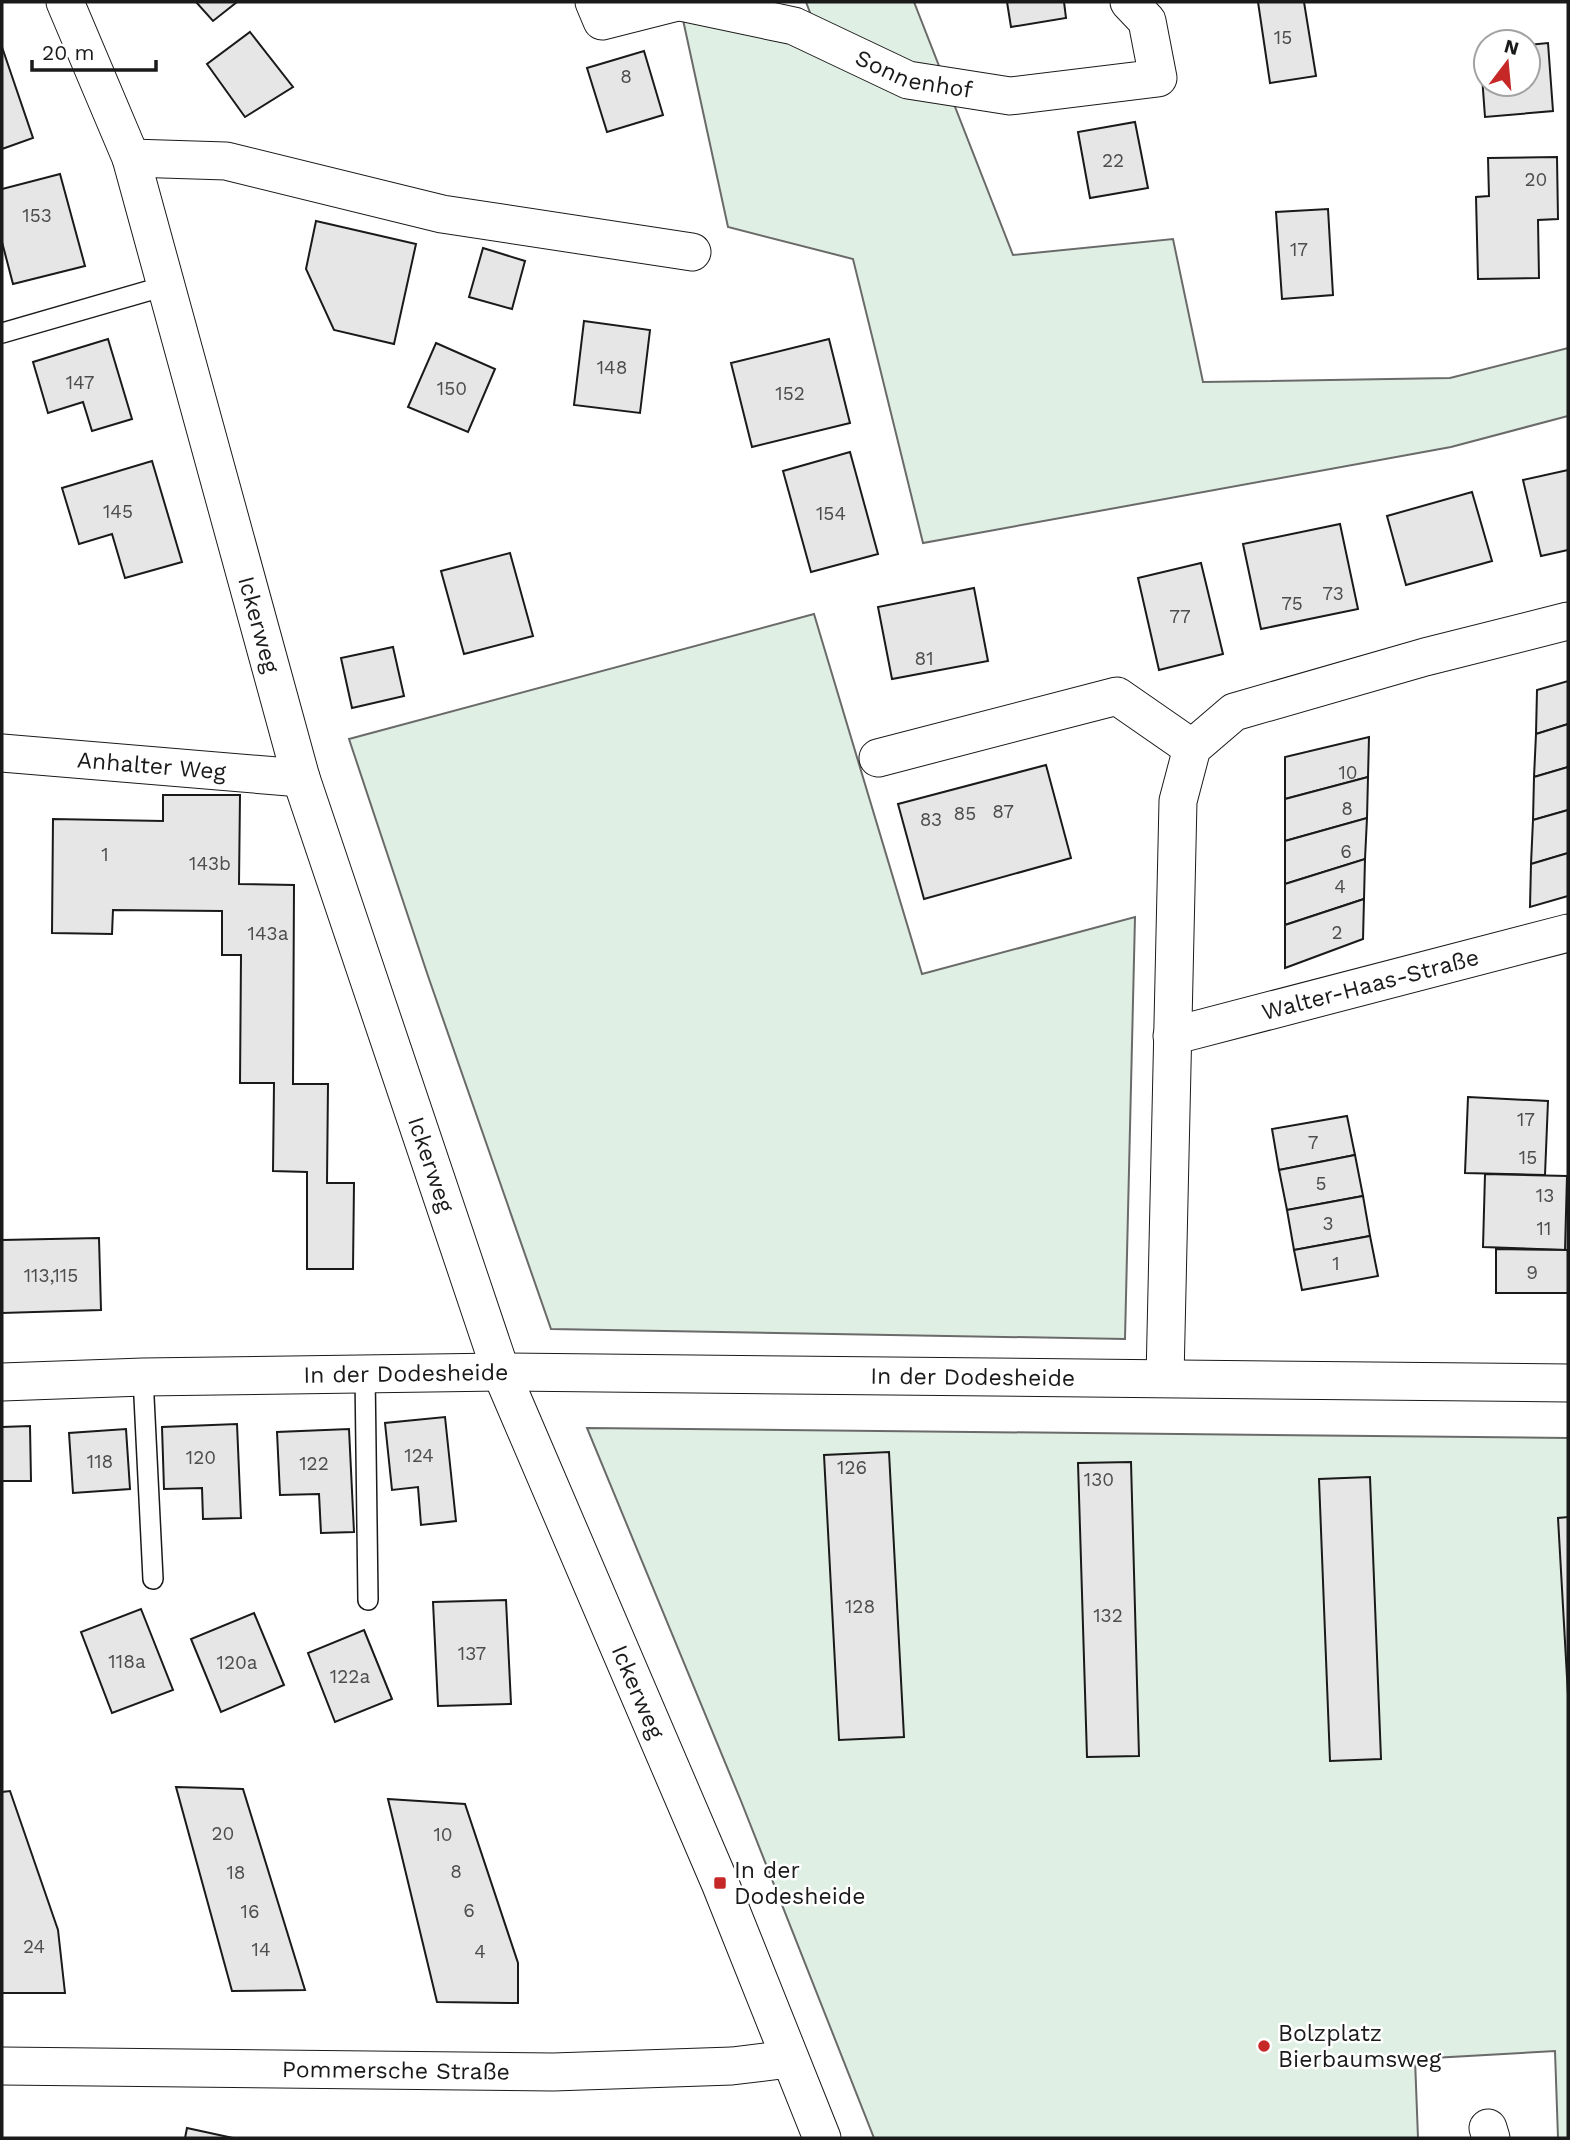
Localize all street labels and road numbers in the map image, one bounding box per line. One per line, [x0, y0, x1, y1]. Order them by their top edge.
street label: Sonnenhof [851, 44, 974, 104]
street label: Ickerweg [232, 573, 285, 677]
street label: Anhalter Weg [76, 746, 228, 786]
street label: Walter-Haas-Straße [1259, 944, 1482, 1026]
street label: Ickerweg [402, 1113, 459, 1217]
street label: In der Dodesheide [303, 1359, 508, 1389]
street label: In der Dodesheide [870, 1363, 1075, 1392]
street label: Ickerweg [606, 1641, 670, 1744]
street label: Pommersche Straße [282, 2056, 510, 2086]

